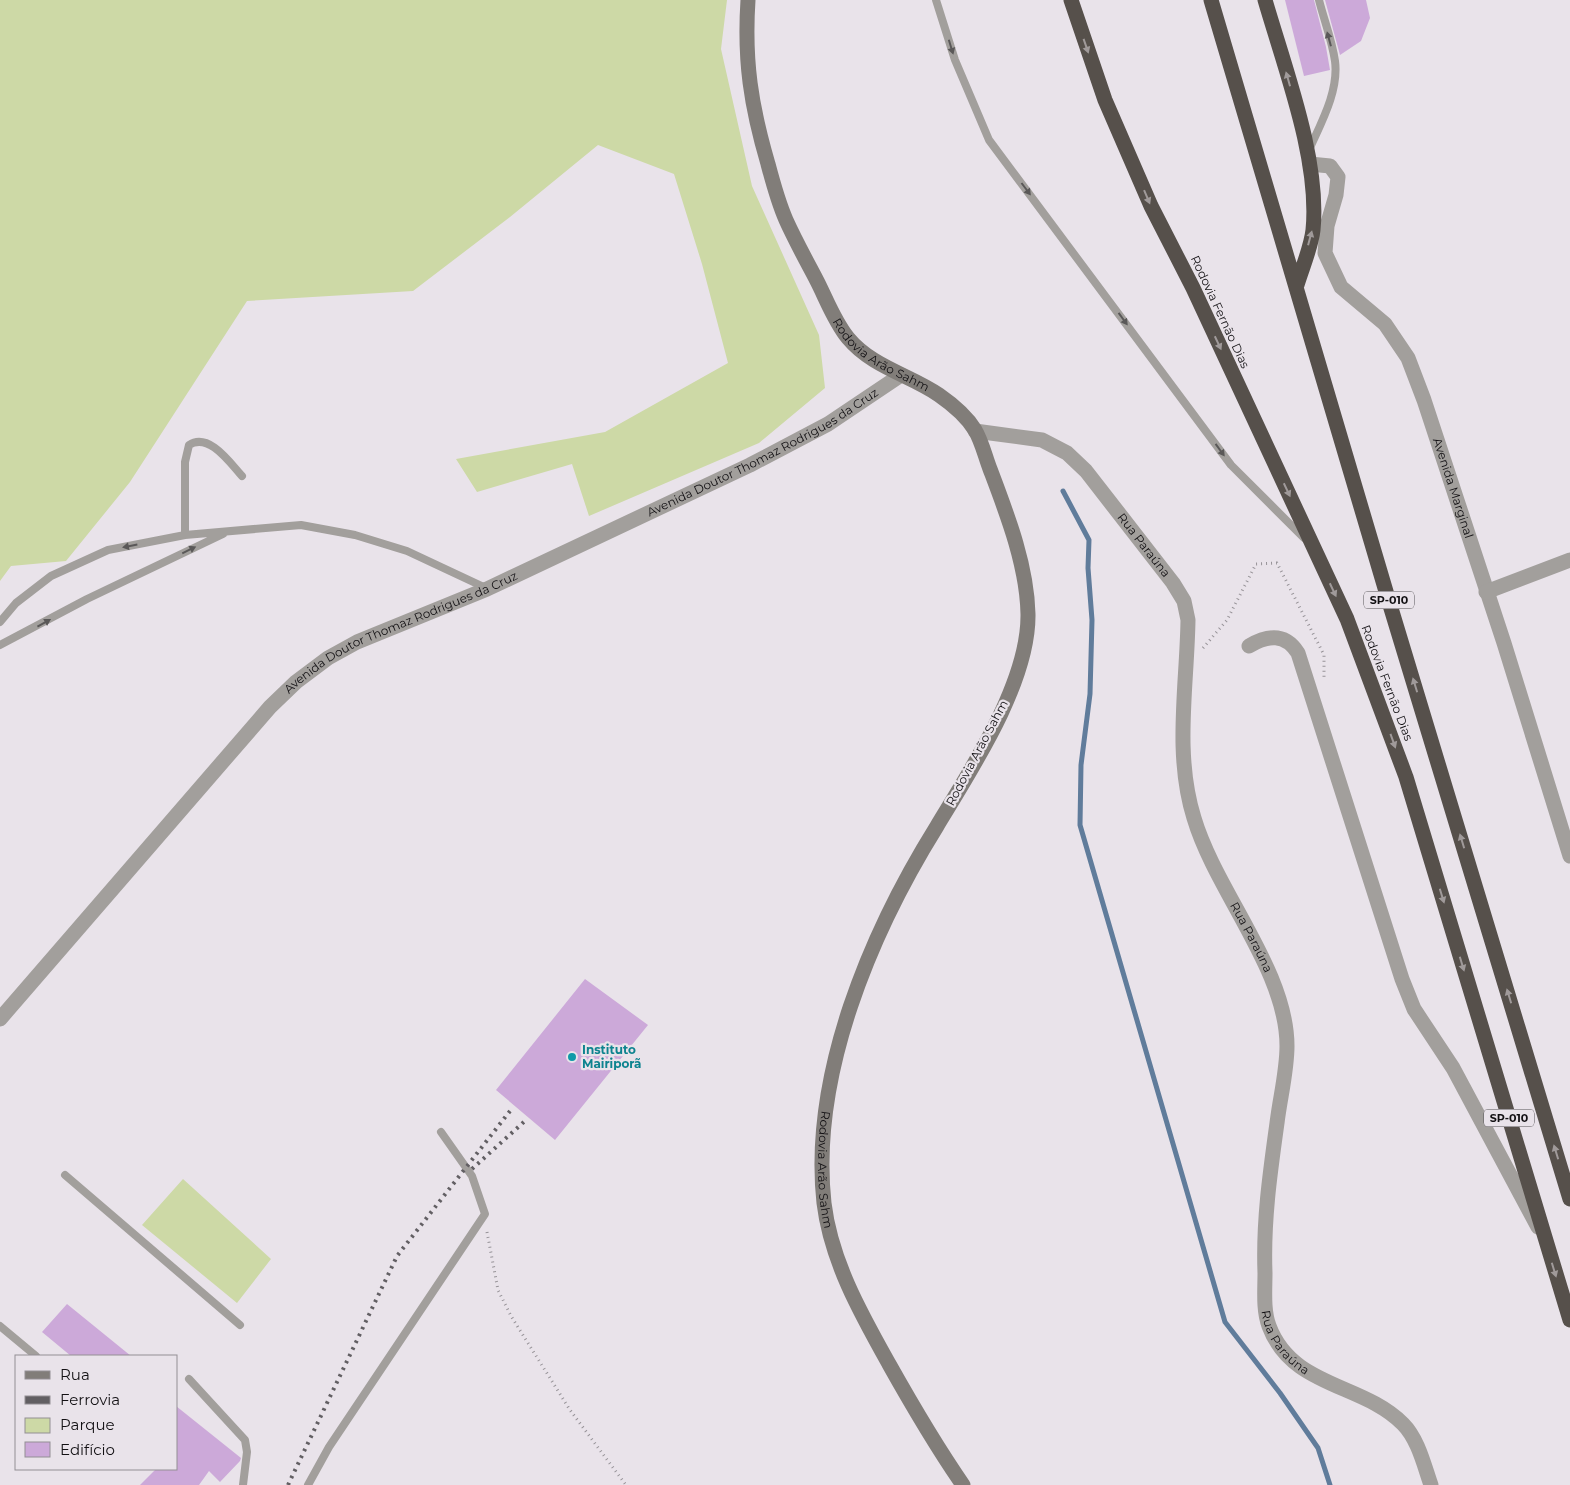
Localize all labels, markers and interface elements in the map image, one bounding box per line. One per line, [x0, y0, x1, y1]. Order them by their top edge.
one-way arrow [1325, 31, 1333, 46]
one-way arrow [947, 39, 955, 54]
one-way arrow [1082, 39, 1090, 54]
one-way arrow [1283, 72, 1291, 87]
one-way arrow [1021, 182, 1032, 195]
one-way arrow [1143, 190, 1151, 204]
one-way arrow [1307, 231, 1315, 246]
street label: Rodovia Fernão Dias [1188, 253, 1253, 371]
one-way arrow [1118, 312, 1129, 325]
street label: Rodovia Arão Sahm [830, 315, 932, 394]
one-way arrow [1215, 336, 1223, 350]
street label: Avenida Doutor Thomaz Rodrigues da Cruz [645, 385, 881, 519]
street label: Avenida Marginal [1430, 436, 1477, 540]
one-way arrow [1215, 443, 1225, 457]
one-way arrow [1283, 483, 1291, 497]
street label: Rua Paraúna [1114, 510, 1174, 580]
one-way arrow [122, 542, 137, 550]
one-way arrow [182, 546, 196, 554]
street label: Avenida Doutor Thomaz Rodrigues da Cruz [281, 568, 520, 696]
one-way arrow [1329, 583, 1337, 597]
road number: SP-010 [1364, 592, 1414, 608]
one-way arrow [36, 619, 51, 627]
street label: Rodovia Fernão Dias [1358, 623, 1417, 743]
one-way arrow [1410, 678, 1418, 693]
street label: Rodovia Arão Sahm [942, 697, 1011, 808]
one-way arrow [1389, 734, 1397, 749]
one-way arrow [1457, 833, 1465, 848]
one-way arrow [1438, 889, 1446, 904]
street label: Rua Paraúna [1227, 899, 1276, 975]
one-way arrow [1459, 956, 1467, 971]
one-way arrow [1504, 989, 1512, 1004]
place label: Instituto Mairiporã [582, 1042, 641, 1071]
marker: Instituto Mairiporã [566, 1051, 578, 1063]
street label: Rodovia Arão Sahm [815, 1110, 836, 1230]
road number: SP-010 [1484, 1110, 1534, 1126]
one-way arrow [1551, 1144, 1559, 1159]
one-way arrow [1551, 1263, 1559, 1278]
street label: Rua Paraúna [1258, 1309, 1312, 1378]
legend [15, 1355, 178, 1470]
text: Rua [60, 1365, 90, 1384]
text: Ferrovia [60, 1390, 120, 1409]
text: Parque [60, 1415, 115, 1434]
text: Edifício [60, 1440, 115, 1459]

